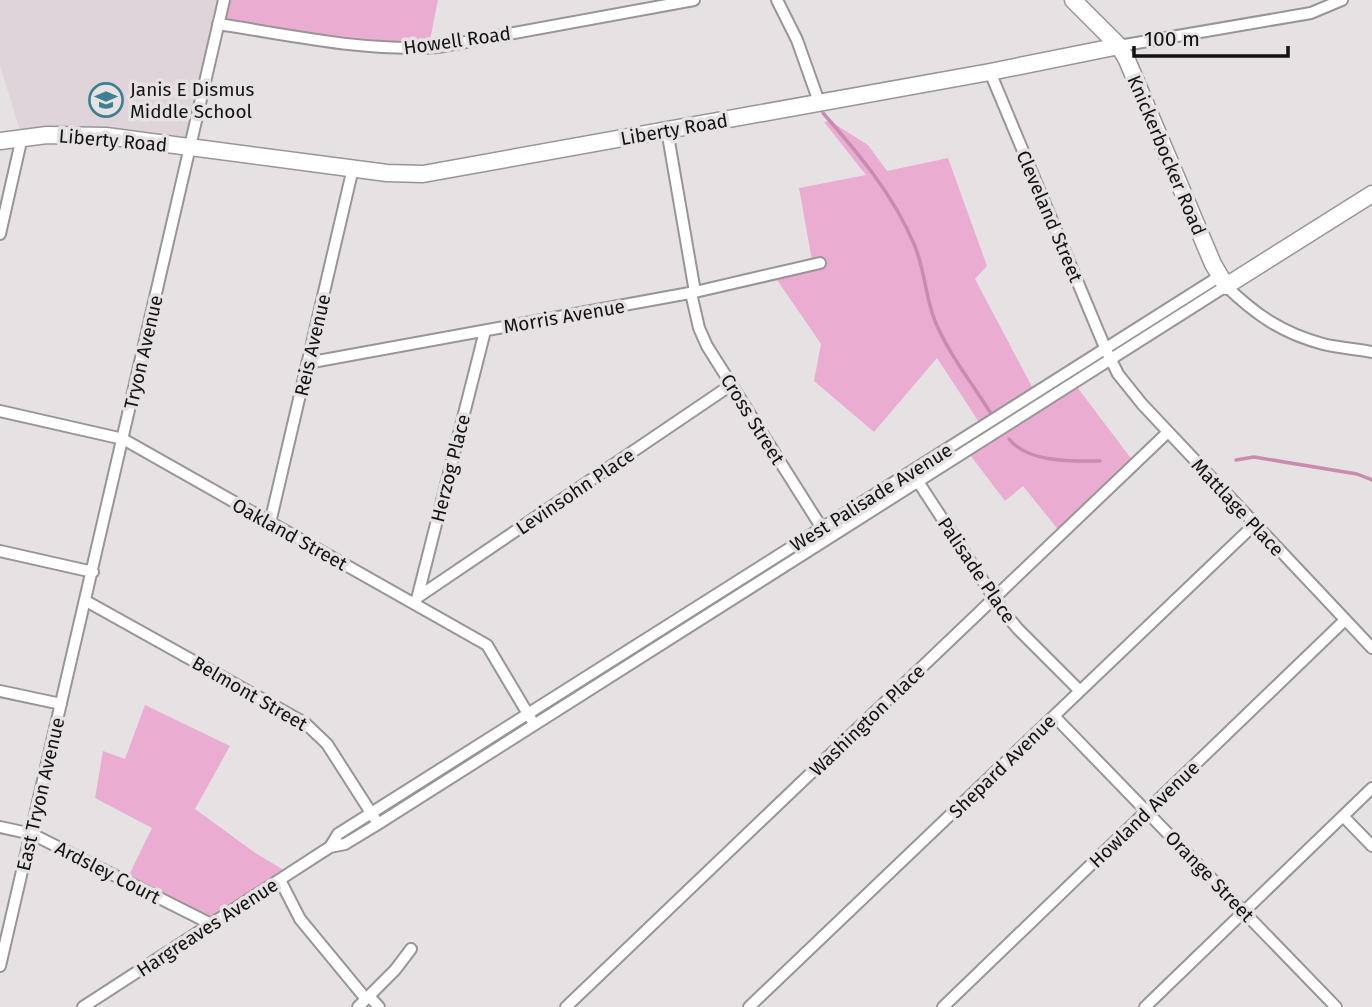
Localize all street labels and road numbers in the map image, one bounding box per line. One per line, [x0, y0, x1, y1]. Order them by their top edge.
street label: Howell Road [402, 22, 512, 59]
street label: Knickerbocker Road [1122, 72, 1211, 239]
street label: Liberty Road [619, 109, 730, 150]
street label: Liberty Road [58, 124, 168, 157]
street label: Cleveland Street [1011, 147, 1088, 286]
street label: Reis Avenue [290, 292, 335, 398]
street label: Tryon Avenue [119, 293, 168, 411]
street label: Morris Avenue [502, 294, 627, 338]
street label: Cross Street [716, 370, 790, 469]
street label: Herzog Place [426, 412, 475, 524]
street label: West Palisade Avenue [786, 438, 956, 557]
street label: Levinsohn Place [512, 443, 639, 540]
street label: Mattlage Place [1187, 454, 1289, 561]
street label: Oakland Street [228, 493, 351, 576]
street label: Palisade Place [933, 513, 1020, 628]
street label: Belmont Street [188, 651, 312, 736]
street label: Washington Place [805, 660, 930, 781]
street label: Shepard Avenue [944, 710, 1061, 823]
street label: East Tryon Avenue [12, 715, 69, 873]
street label: Howland Avenue [1085, 756, 1204, 873]
street label: Orange Street [1160, 826, 1259, 927]
street label: Ardsley Court [51, 836, 164, 909]
street label: Hargreaves Avenue [132, 873, 282, 982]

